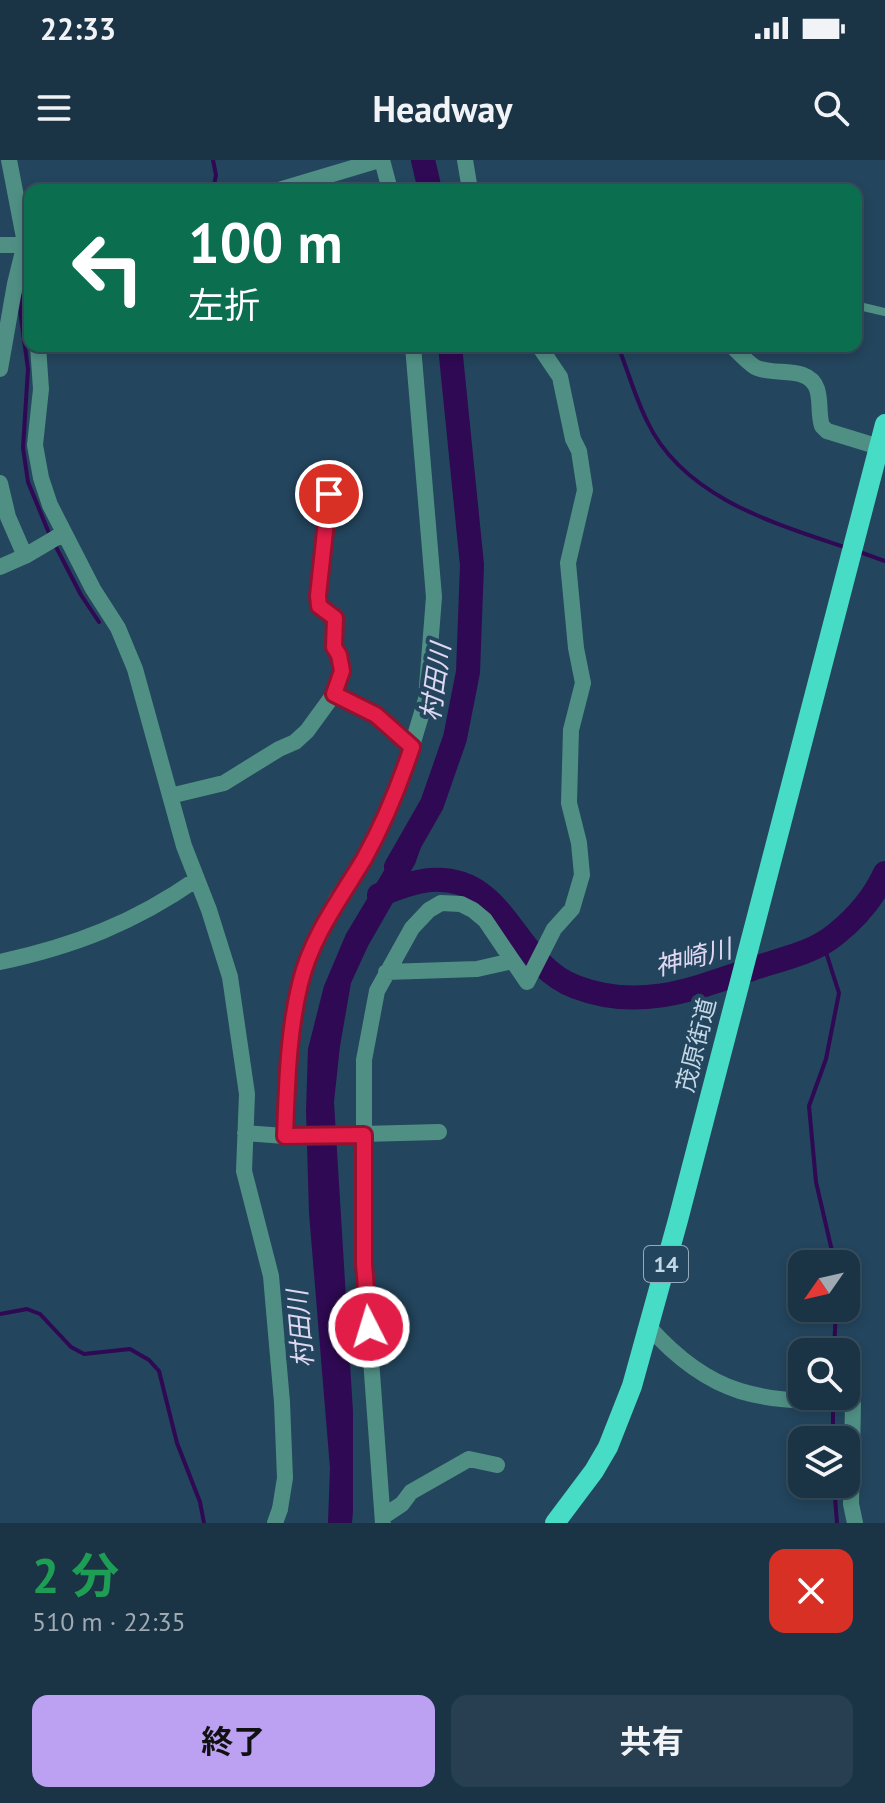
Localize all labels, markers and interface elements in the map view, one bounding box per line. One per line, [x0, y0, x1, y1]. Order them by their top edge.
text: 22:33 [40, 9, 116, 48]
text: Headway [372, 85, 513, 132]
icon: menu [32, 86, 76, 130]
icon: search [809, 86, 853, 130]
text: 100 m [188, 206, 343, 278]
icon: left [56, 216, 160, 320]
text: 左折 [188, 281, 260, 328]
pin [295, 460, 363, 528]
icon: arrive [307, 472, 351, 516]
water label: 村田川 [413, 638, 457, 723]
water label: 神崎川 [651, 931, 738, 982]
street label: 茂原街道 [669, 995, 723, 1095]
road number: 14 [644, 1246, 688, 1282]
north arrow [788, 1250, 860, 1322]
map controls [788, 1250, 860, 1498]
position arrow [327, 1285, 411, 1369]
water label: 村田川 [280, 1286, 320, 1369]
button: search [788, 1338, 860, 1410]
button: layers [788, 1426, 860, 1498]
text: 2 分 [32, 1544, 119, 1606]
button: close [769, 1549, 853, 1633]
text: 510 m · 22:35 [32, 1605, 186, 1638]
button: 終了 [32, 1695, 435, 1787]
button: 共有 [451, 1695, 853, 1787]

